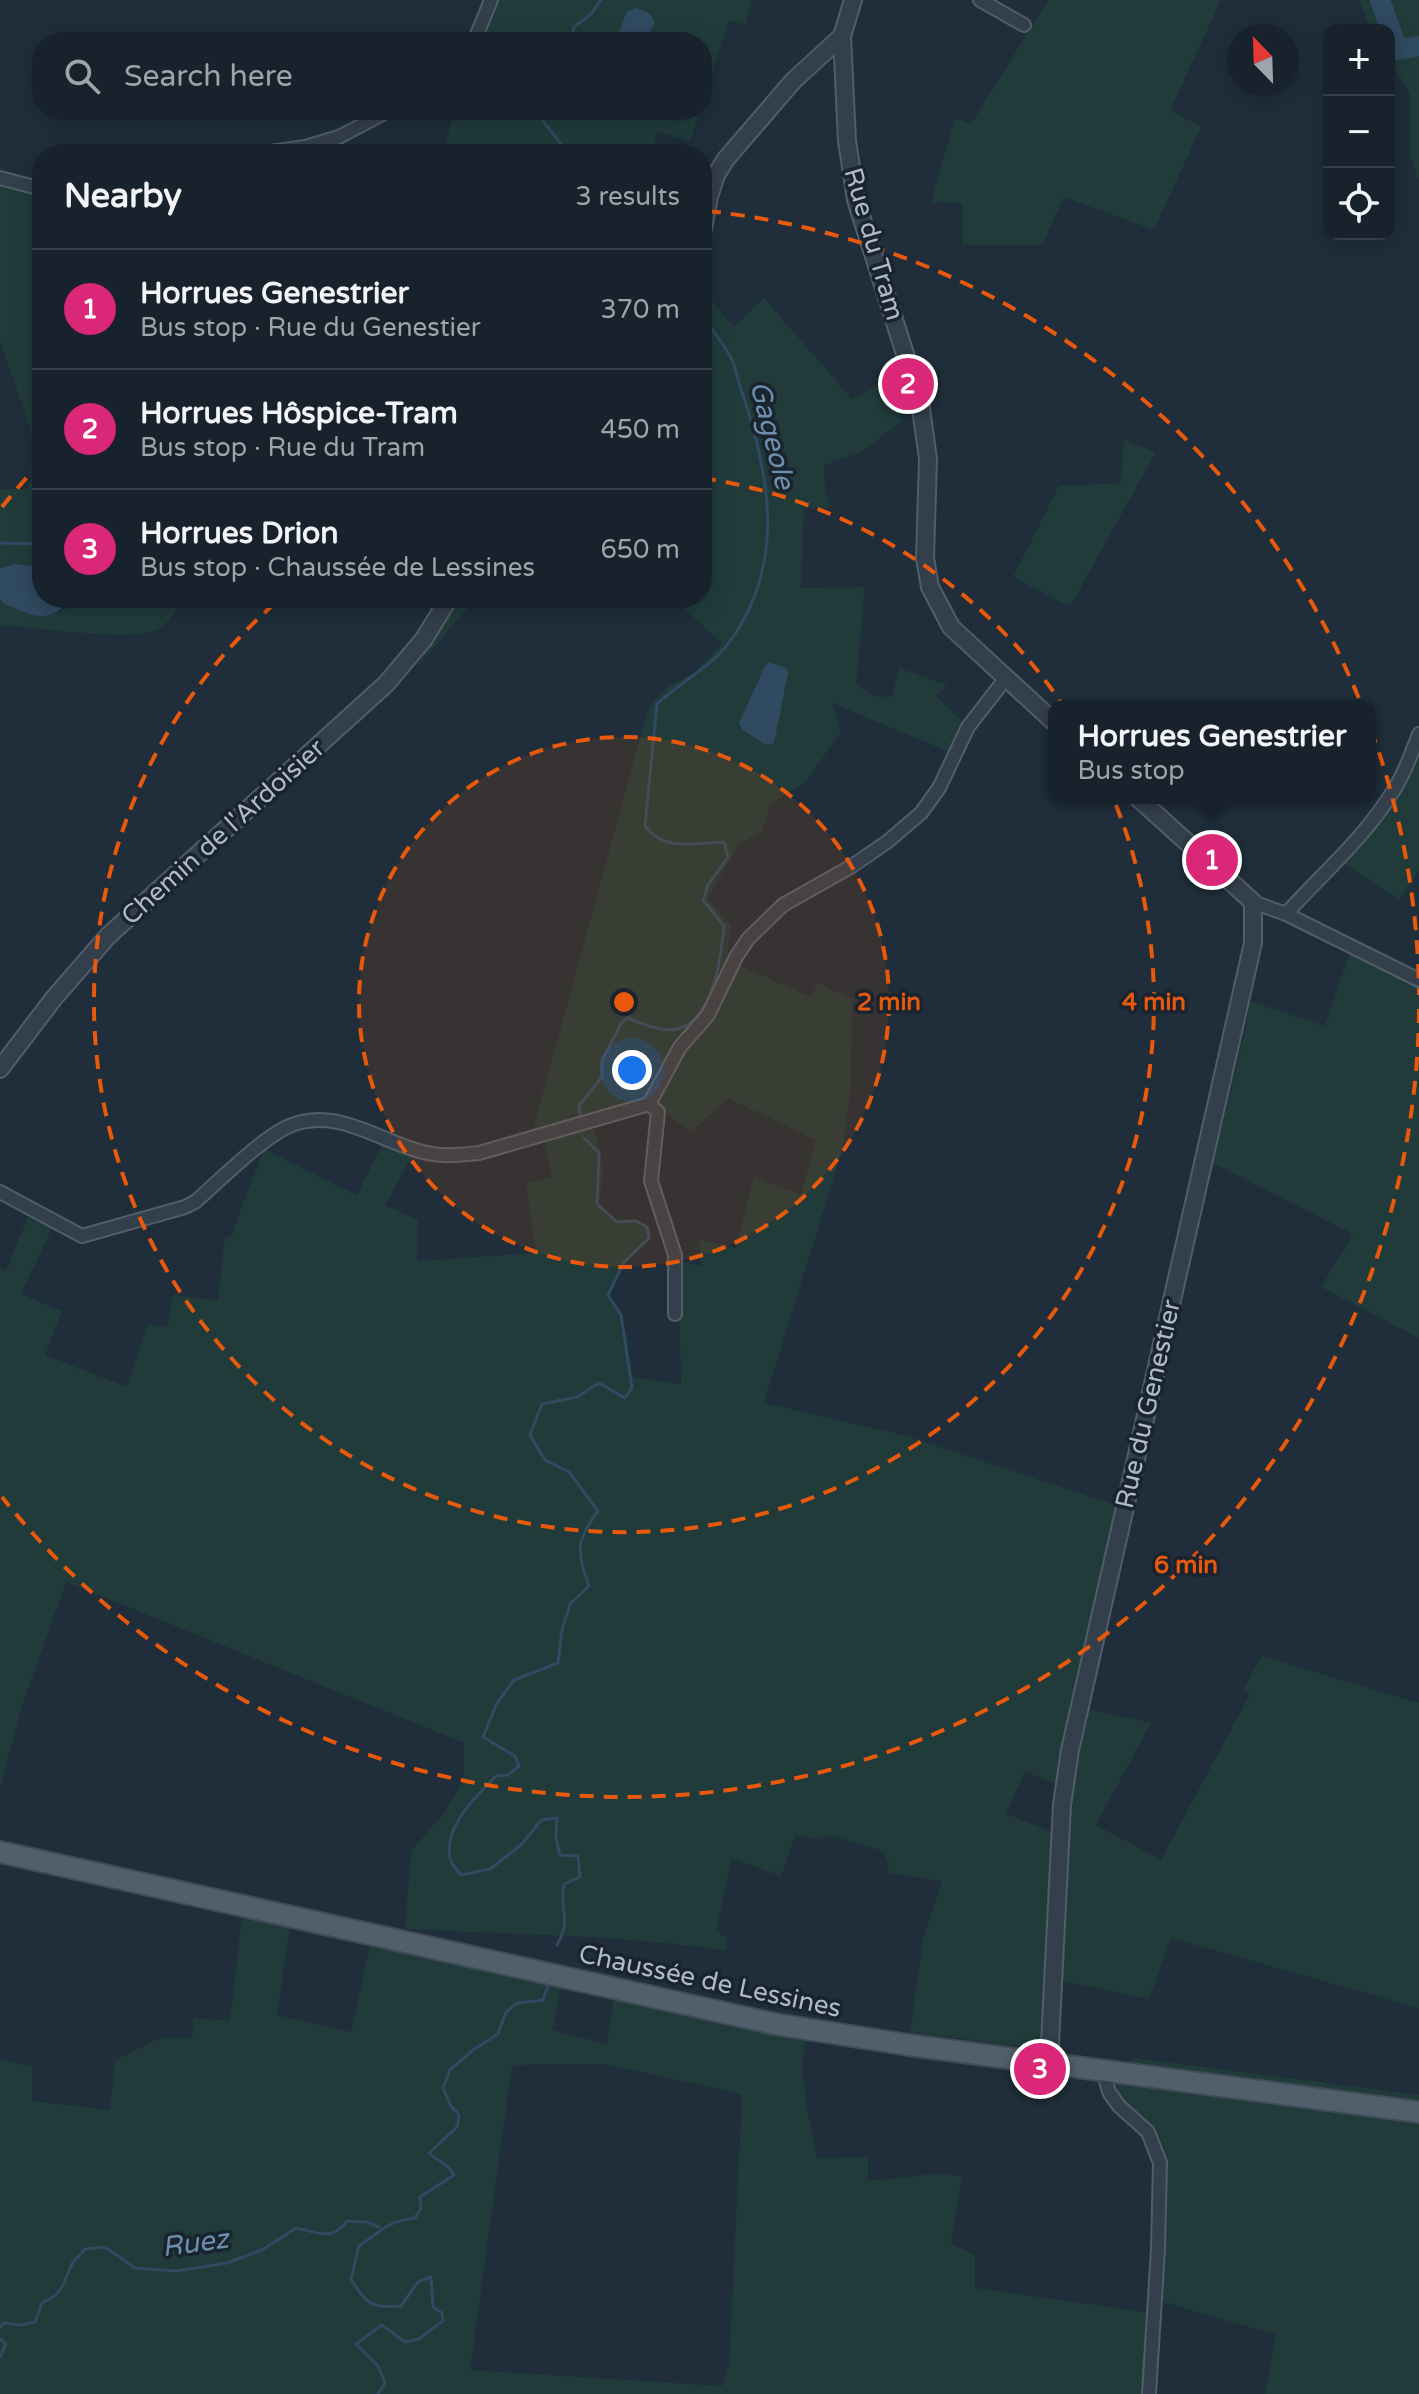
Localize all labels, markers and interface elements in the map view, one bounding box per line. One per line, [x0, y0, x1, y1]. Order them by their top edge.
north arrow [1227, 24, 1299, 96]
map controls [1323, 24, 1395, 240]
button: + [1323, 24, 1395, 96]
search box [32, 32, 712, 120]
icon: search [60, 54, 104, 98]
text: Search here [124, 58, 293, 95]
button: − [1323, 96, 1395, 168]
street label: Rue du Tram [837, 164, 911, 324]
button: locate [1323, 168, 1395, 240]
text: Nearby [64, 176, 182, 217]
text: 3 results [575, 181, 680, 212]
text: Horrues Genestrier [140, 275, 409, 312]
text: 1 [82, 294, 98, 325]
text: 370 m [600, 294, 680, 325]
text: Bus stop · Rue du Genestier [140, 312, 481, 343]
pin: 2 [882, 354, 934, 414]
water label: Gageole [742, 377, 802, 495]
text: Horrues Hôspice-Tram [140, 395, 458, 432]
text: 2 [82, 414, 98, 445]
text: 450 m [600, 414, 680, 445]
text: Bus stop · Rue du Tram [140, 432, 425, 463]
text: Horrues Drion [140, 515, 339, 552]
text: 3 [82, 534, 98, 565]
text: 650 m [600, 534, 680, 565]
text: Bus stop · Chaussée de Lessines [140, 552, 535, 583]
popup [1048, 700, 1376, 804]
text: Horrues Genestrier [1077, 718, 1347, 755]
street label: Chemin de l'Ardoisier [115, 733, 331, 931]
text: Bus stop [1077, 755, 1185, 786]
pin: 1 [1186, 830, 1238, 890]
centre of rings [610, 988, 638, 1016]
text: 2 min [857, 988, 921, 1017]
text: 4 min [1122, 988, 1186, 1017]
your location [612, 1050, 652, 1090]
street label: Rue du Genestier [1109, 1297, 1187, 1511]
text: 6 min [1154, 1551, 1218, 1580]
street label: Chaussée de Lessines [576, 1938, 844, 2024]
pin: 3 [1014, 2039, 1066, 2099]
water label: Ruez [160, 2221, 233, 2264]

